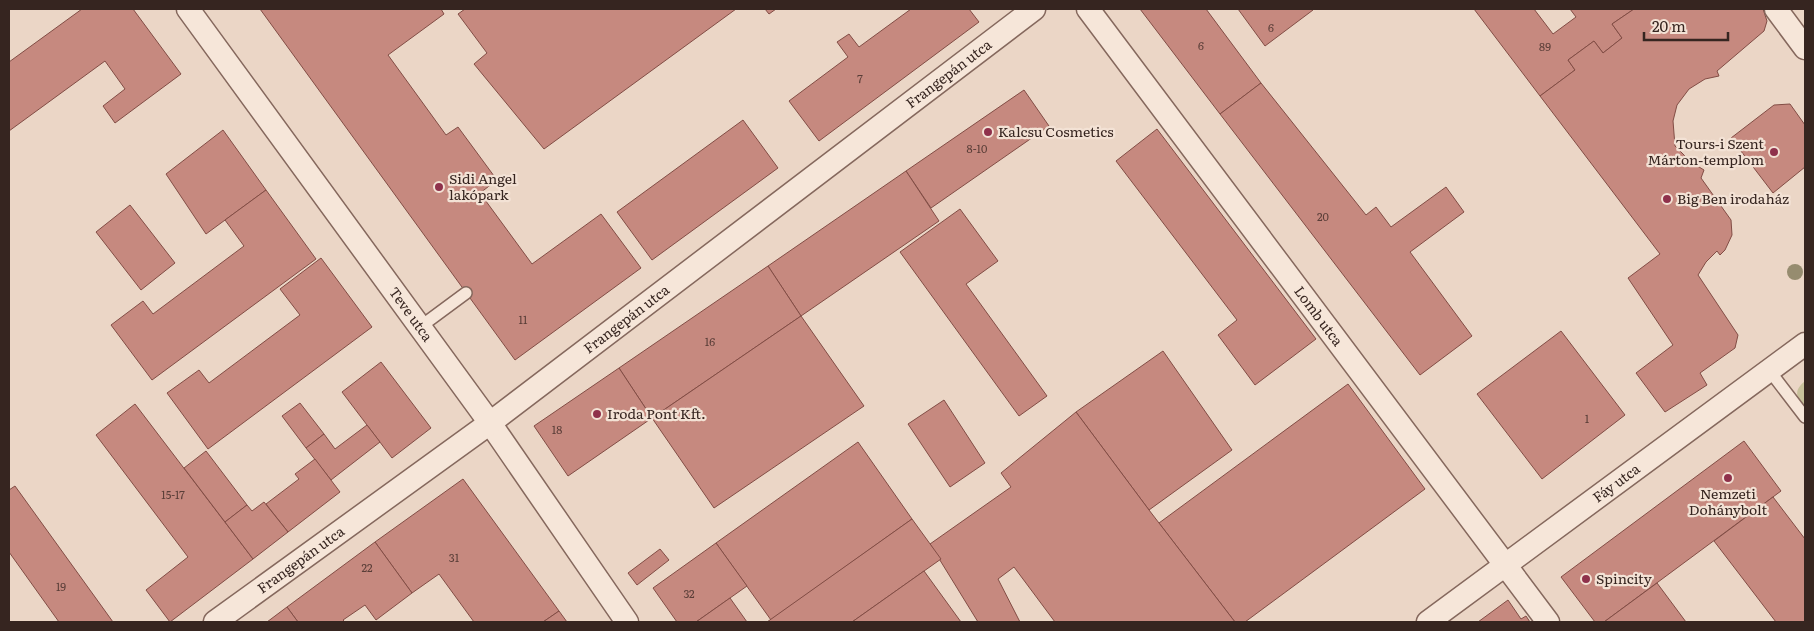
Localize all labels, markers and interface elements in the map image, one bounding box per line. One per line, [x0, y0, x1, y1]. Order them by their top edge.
scale bar [1644, 10, 1728, 42]
text: 20 m [1652, 14, 1686, 37]
house number: 6 [1268, 19, 1274, 35]
street label: Frangepán utca [901, 34, 996, 112]
house number: 6 [1198, 37, 1204, 53]
house number: 89 [1539, 38, 1551, 54]
house number: 7 [857, 70, 863, 86]
place label: Kalcsu Cosmetics [998, 121, 1114, 141]
marker: Kalcsu Cosmetics [982, 126, 994, 138]
place label: Tours-i Szent Márton-templom [1648, 133, 1764, 169]
house number: 8-10 [967, 140, 987, 156]
marker: Tours-i Szent Márton-templom [1768, 146, 1780, 158]
place label: Sidi Angel lakópark [449, 168, 517, 204]
marker: Sidi Angel lakópark [433, 181, 445, 193]
place label: Big Ben irodaház [1677, 188, 1789, 208]
marker: Big Ben irodaház [1661, 193, 1673, 205]
house number: 20 [1317, 208, 1329, 224]
street label: Frangepán utca [579, 279, 673, 357]
street label: Lomb utca [1290, 281, 1349, 350]
street label: Teve utca [385, 282, 439, 346]
house number: 11 [519, 311, 528, 327]
house number: 16 [705, 333, 715, 349]
place label: Iroda Pont Kft. [607, 403, 706, 423]
marker: Iroda Pont Kft. [591, 408, 603, 420]
house number: 1 [1585, 410, 1590, 426]
house number: 18 [552, 421, 562, 437]
street label: Fáy utca [1588, 458, 1644, 506]
marker: Nemzeti Dohánybolt [1722, 472, 1734, 484]
place label: Nemzeti Dohánybolt [1689, 483, 1768, 519]
house number: 15-17 [161, 486, 185, 502]
street label: Frangepán utca [253, 520, 348, 597]
house number: 31 [449, 549, 460, 565]
house number: 22 [361, 559, 373, 575]
place label: Spincity [1596, 568, 1653, 588]
marker: Spincity [1580, 573, 1592, 585]
house number: 19 [56, 578, 66, 594]
house number: 32 [683, 585, 695, 601]

